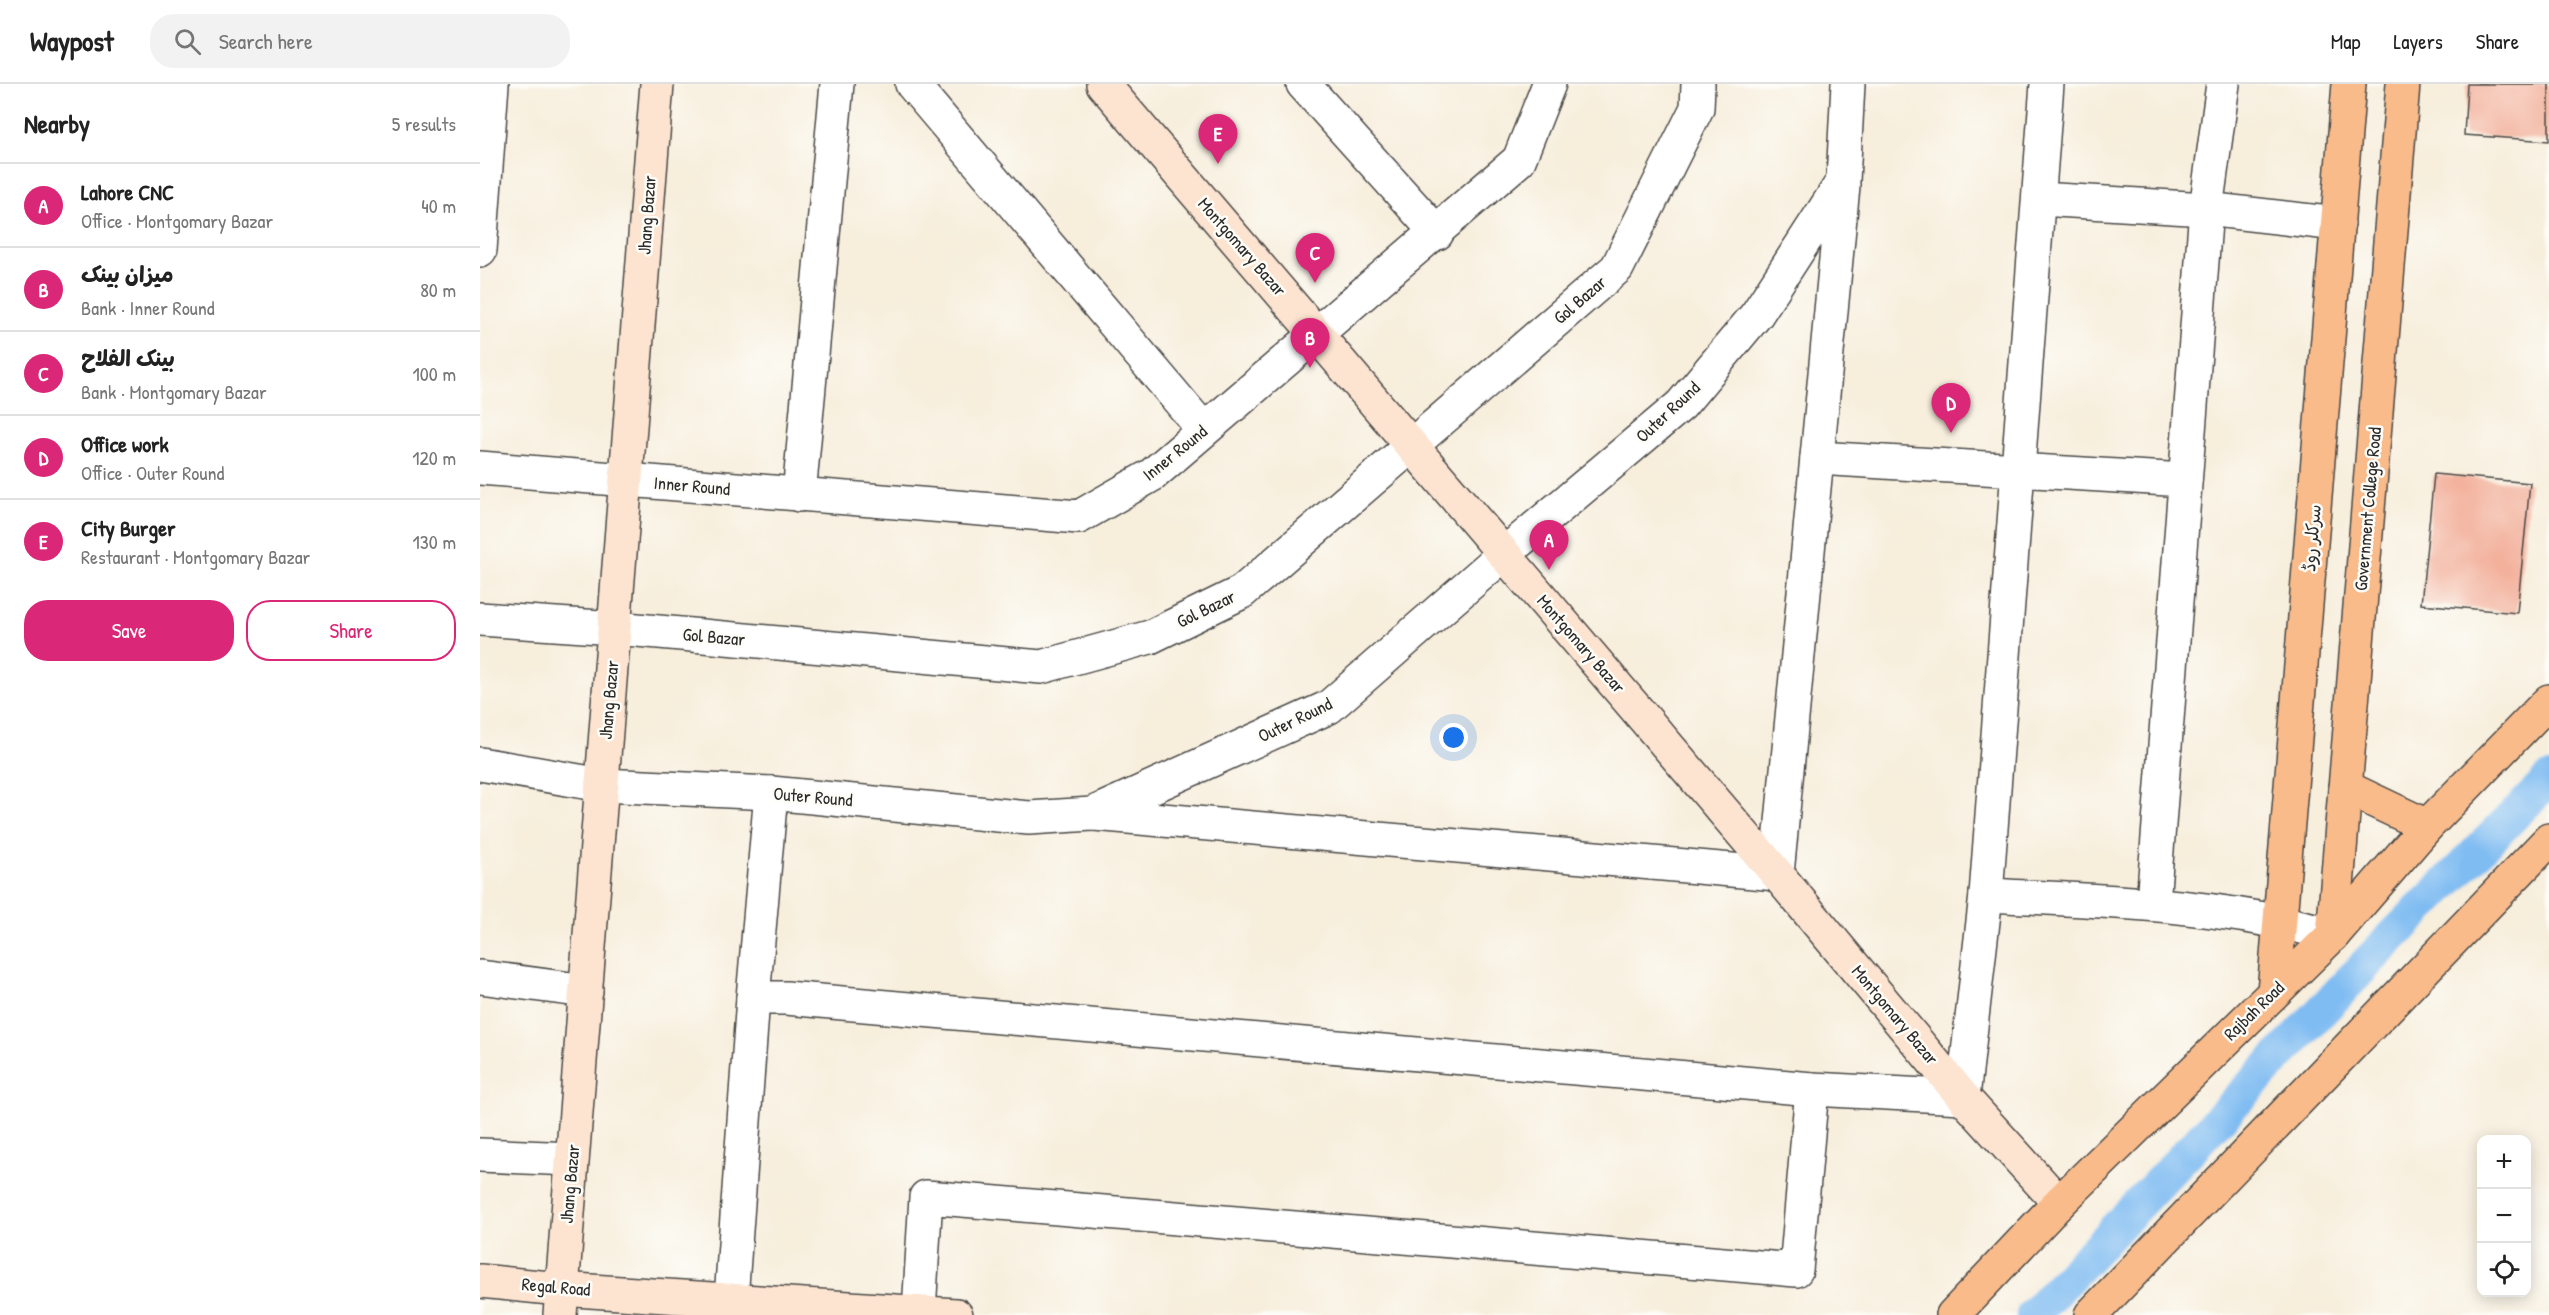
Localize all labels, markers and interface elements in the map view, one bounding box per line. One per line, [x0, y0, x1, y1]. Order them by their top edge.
search box [150, 14, 570, 68]
text: Waypost [30, 22, 114, 60]
icon: search [171, 25, 204, 58]
text: Search here [219, 26, 313, 56]
text: Map [2331, 27, 2360, 56]
text: Layers [2393, 27, 2443, 56]
text: Share [2476, 27, 2519, 56]
text: Nearby [24, 106, 90, 141]
text: 5 results [392, 110, 456, 137]
pin: E [1198, 115, 1238, 164]
street label: Jhang Bazar [631, 174, 662, 255]
text: Lahore CNC [81, 177, 174, 207]
text: A [39, 192, 48, 219]
text: 40 m [421, 192, 456, 219]
street label: Montgomary Bazar [1192, 192, 1292, 301]
text: Office · Montgomary Bazar [81, 207, 273, 234]
pin: C [1296, 234, 1334, 283]
text: میزان بینک [81, 259, 174, 289]
street label: Gol Bazar [1548, 270, 1612, 330]
text: B [38, 276, 49, 303]
text: 80 m [420, 276, 456, 303]
text: Bank · Inner Round [81, 294, 215, 321]
pin: B [1290, 318, 1330, 368]
text: بینک الفلاح [81, 343, 175, 373]
text: C [38, 360, 49, 387]
text: 100 m [413, 360, 456, 387]
street label: Outer Round [1630, 375, 1705, 448]
text: Bank · Montgomary Bazar [81, 378, 267, 405]
pin: D [1932, 384, 1970, 433]
street label: Inner Round [1137, 419, 1212, 486]
street label: Government College Road [2348, 426, 2387, 592]
text: Office work [81, 429, 169, 459]
text: D [39, 444, 48, 471]
text: 120 m [412, 444, 456, 471]
text: Office · Outer Round [81, 459, 224, 486]
street label: Inner Round [653, 470, 731, 501]
street label: سرکلر روڈ [2296, 503, 2327, 573]
text: City Burger [81, 513, 175, 543]
pin: A [1530, 520, 1568, 570]
text: E [39, 528, 48, 555]
text: 130 m [413, 528, 456, 555]
text: Restaurant · Montgomary Bazar [81, 543, 310, 570]
street label: Gol Bazar [1172, 584, 1239, 634]
street label: Montgomary Bazar [1531, 589, 1631, 698]
button: Save [24, 600, 234, 661]
button: Share [246, 600, 456, 661]
street label: Gol Bazar [682, 621, 746, 652]
street label: Jhang Bazar [593, 659, 624, 741]
street label: Outer Round [1254, 691, 1336, 748]
your location [1439, 723, 1468, 752]
street label: Outer Round [772, 781, 854, 812]
street label: Montgomary Bazar [1846, 959, 1945, 1070]
street label: Rajbah Road [2218, 976, 2289, 1046]
map controls [2477, 1135, 2531, 1297]
button: + [2477, 1135, 2531, 1189]
street label: Jhang Bazar [554, 1143, 585, 1225]
button: − [2477, 1189, 2531, 1243]
button: locate [2477, 1243, 2531, 1297]
street label: Regal Road [521, 1271, 591, 1302]

